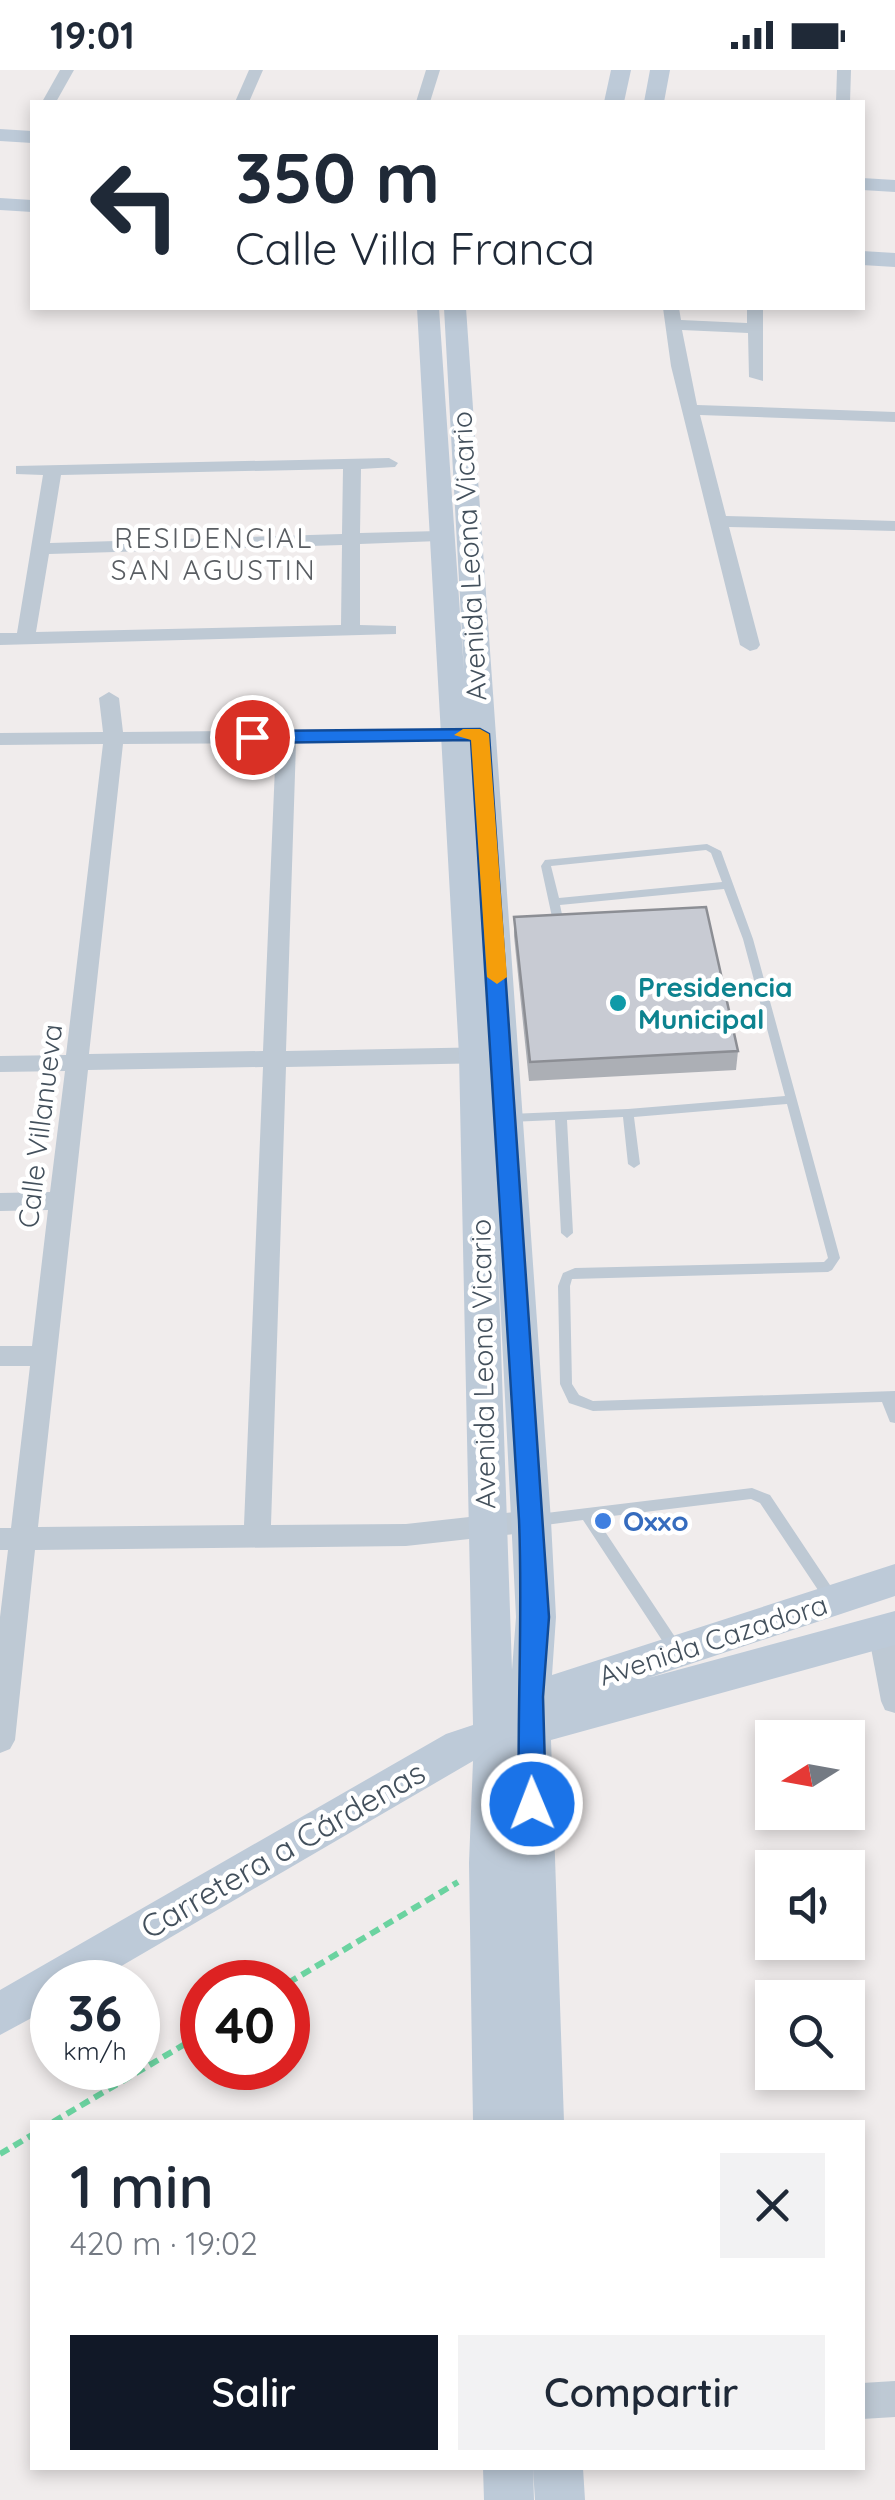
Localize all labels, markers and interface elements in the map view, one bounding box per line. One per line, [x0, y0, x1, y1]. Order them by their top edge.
text: 19:01 [50, 11, 135, 59]
text: 350 m [235, 133, 440, 221]
icon: left [70, 140, 200, 270]
text: Calle Villa Franca [235, 220, 595, 276]
street label: Avenida Leona Vicario [443, 410, 494, 702]
district label: RESIDENCIAL SAN AGUSTIN [111, 520, 317, 587]
pin [210, 695, 295, 780]
icon: arrive [225, 710, 280, 765]
place label: Presidencia Municipal [638, 969, 793, 1036]
marker: Presidencia Municipal [607, 992, 629, 1014]
street label: Calle Villanueva [10, 1022, 69, 1230]
street label: Avenida Leona Vicario [462, 1219, 503, 1509]
place label: Oxxo [623, 1503, 689, 1538]
marker: Oxxo [592, 1510, 614, 1532]
street label: Avenida Cazadora [594, 1586, 832, 1693]
north arrow [755, 1720, 865, 1830]
map controls [755, 1720, 865, 2090]
street label: Carretera a Cárdenas [133, 1751, 432, 1947]
position arrow [480, 1752, 584, 1856]
button: sound [755, 1850, 865, 1960]
speed limit sign: 40 [180, 1960, 310, 2090]
button: search [755, 1980, 865, 2090]
text: 36 [68, 1981, 122, 2044]
text: km/h [63, 2035, 127, 2066]
text: 1 min [70, 2148, 214, 2223]
button: close [720, 2153, 825, 2258]
text: 420 m · 19:02 [70, 2223, 258, 2263]
button: Salir [70, 2335, 438, 2450]
button: Compartir [458, 2335, 825, 2450]

